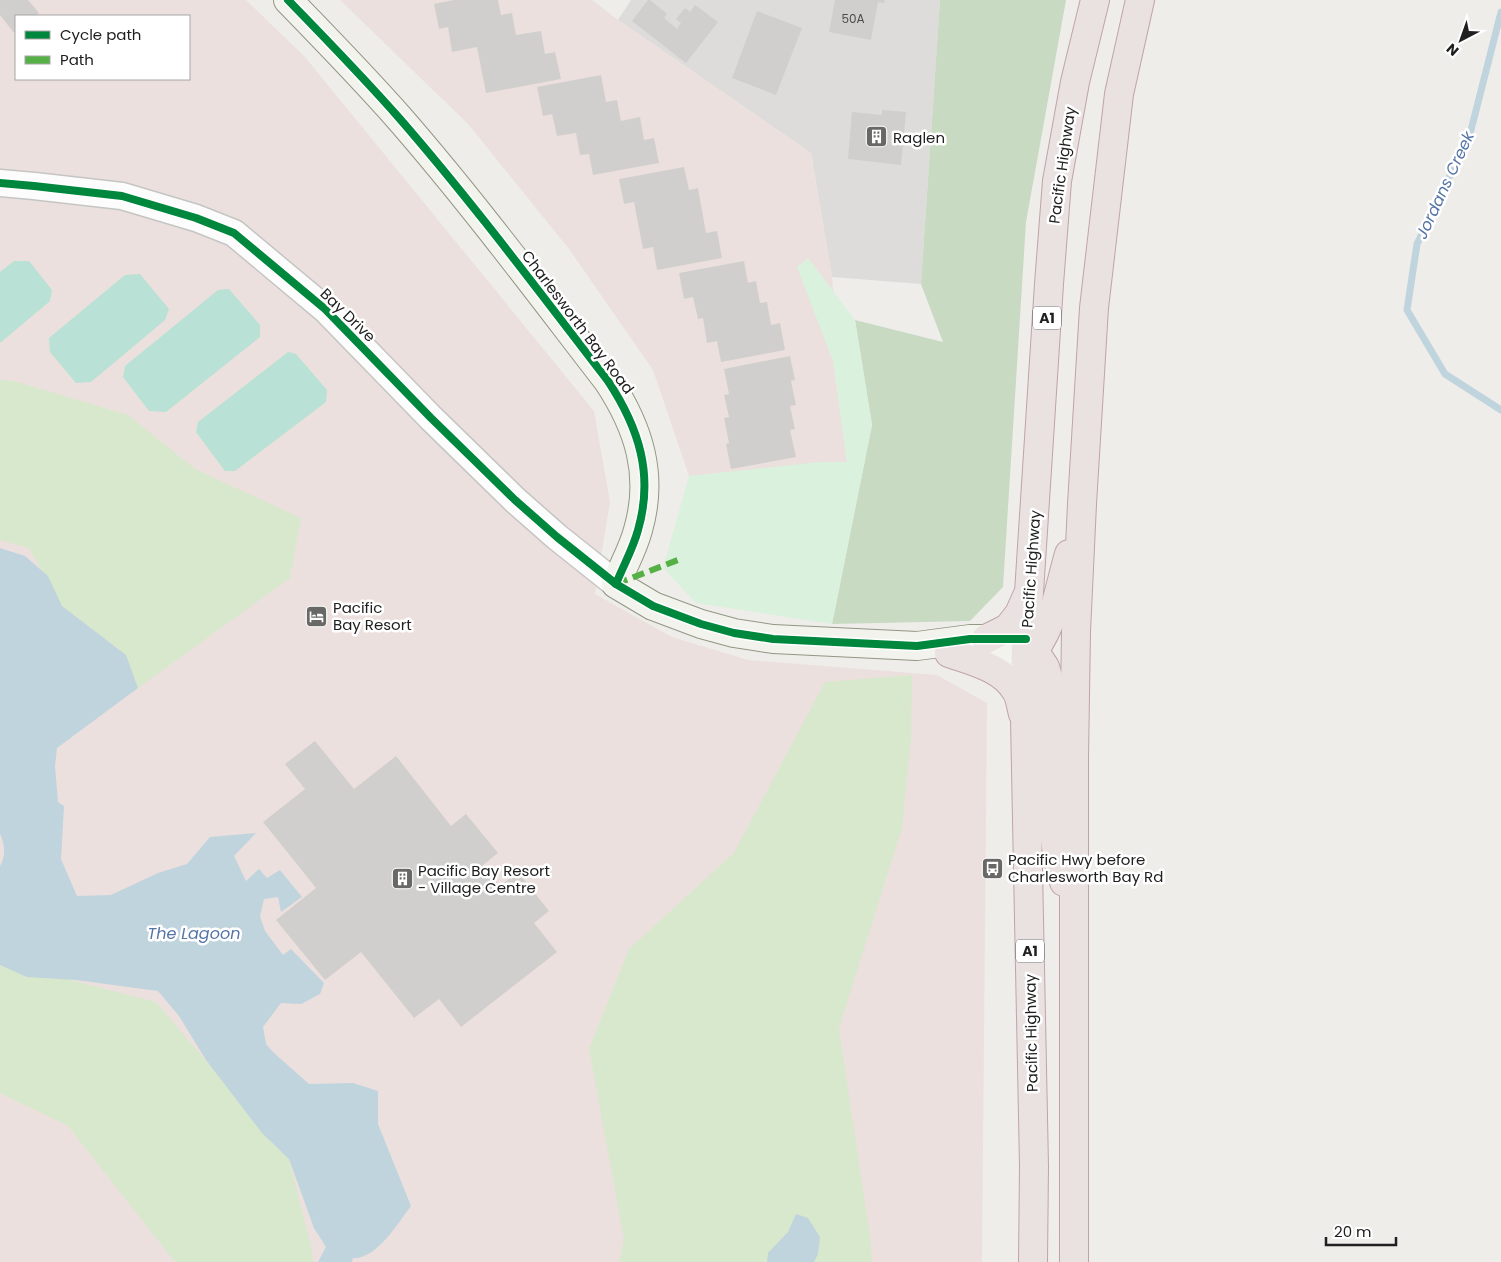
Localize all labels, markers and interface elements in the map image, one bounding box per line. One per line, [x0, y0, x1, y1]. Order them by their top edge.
house number: 50A [841, 10, 865, 27]
legend [15, 15, 190, 80]
north arrow [1436, 15, 1486, 65]
text: Cycle path [60, 24, 141, 45]
text: N [1442, 39, 1463, 61]
text: Path [60, 49, 94, 70]
street label: Pacific Highway [1043, 105, 1081, 225]
building icon: Raglen [865, 125, 889, 149]
place label: Raglen [893, 127, 945, 148]
water label: Jordans Creek [1410, 127, 1480, 242]
street label: Charlesworth Bay Road [517, 246, 639, 398]
street label: Bay Drive [316, 283, 380, 347]
road number: A1 [1033, 306, 1061, 330]
street label: Pacific Highway [1016, 509, 1046, 629]
place label: Pacific Bay Resort [333, 597, 412, 635]
hotel icon: Pacific Bay Resort [305, 604, 329, 628]
place label: Pacific Hwy before Charlesworth Bay Rd [1008, 849, 1163, 887]
bus stop icon: Pacific Hwy before Charlesworth Bay Rd [980, 856, 1004, 880]
place label: Pacific Bay Resort - Village Centre [418, 860, 550, 898]
building icon: Pacific Bay Resort - Village Centre [390, 867, 414, 891]
water label: The Lagoon [148, 922, 240, 945]
road number: A1 [1016, 939, 1044, 962]
street label: Pacific Highway [1019, 973, 1043, 1092]
scale bar [1326, 1214, 1396, 1246]
text: 20 m [1334, 1221, 1372, 1242]

